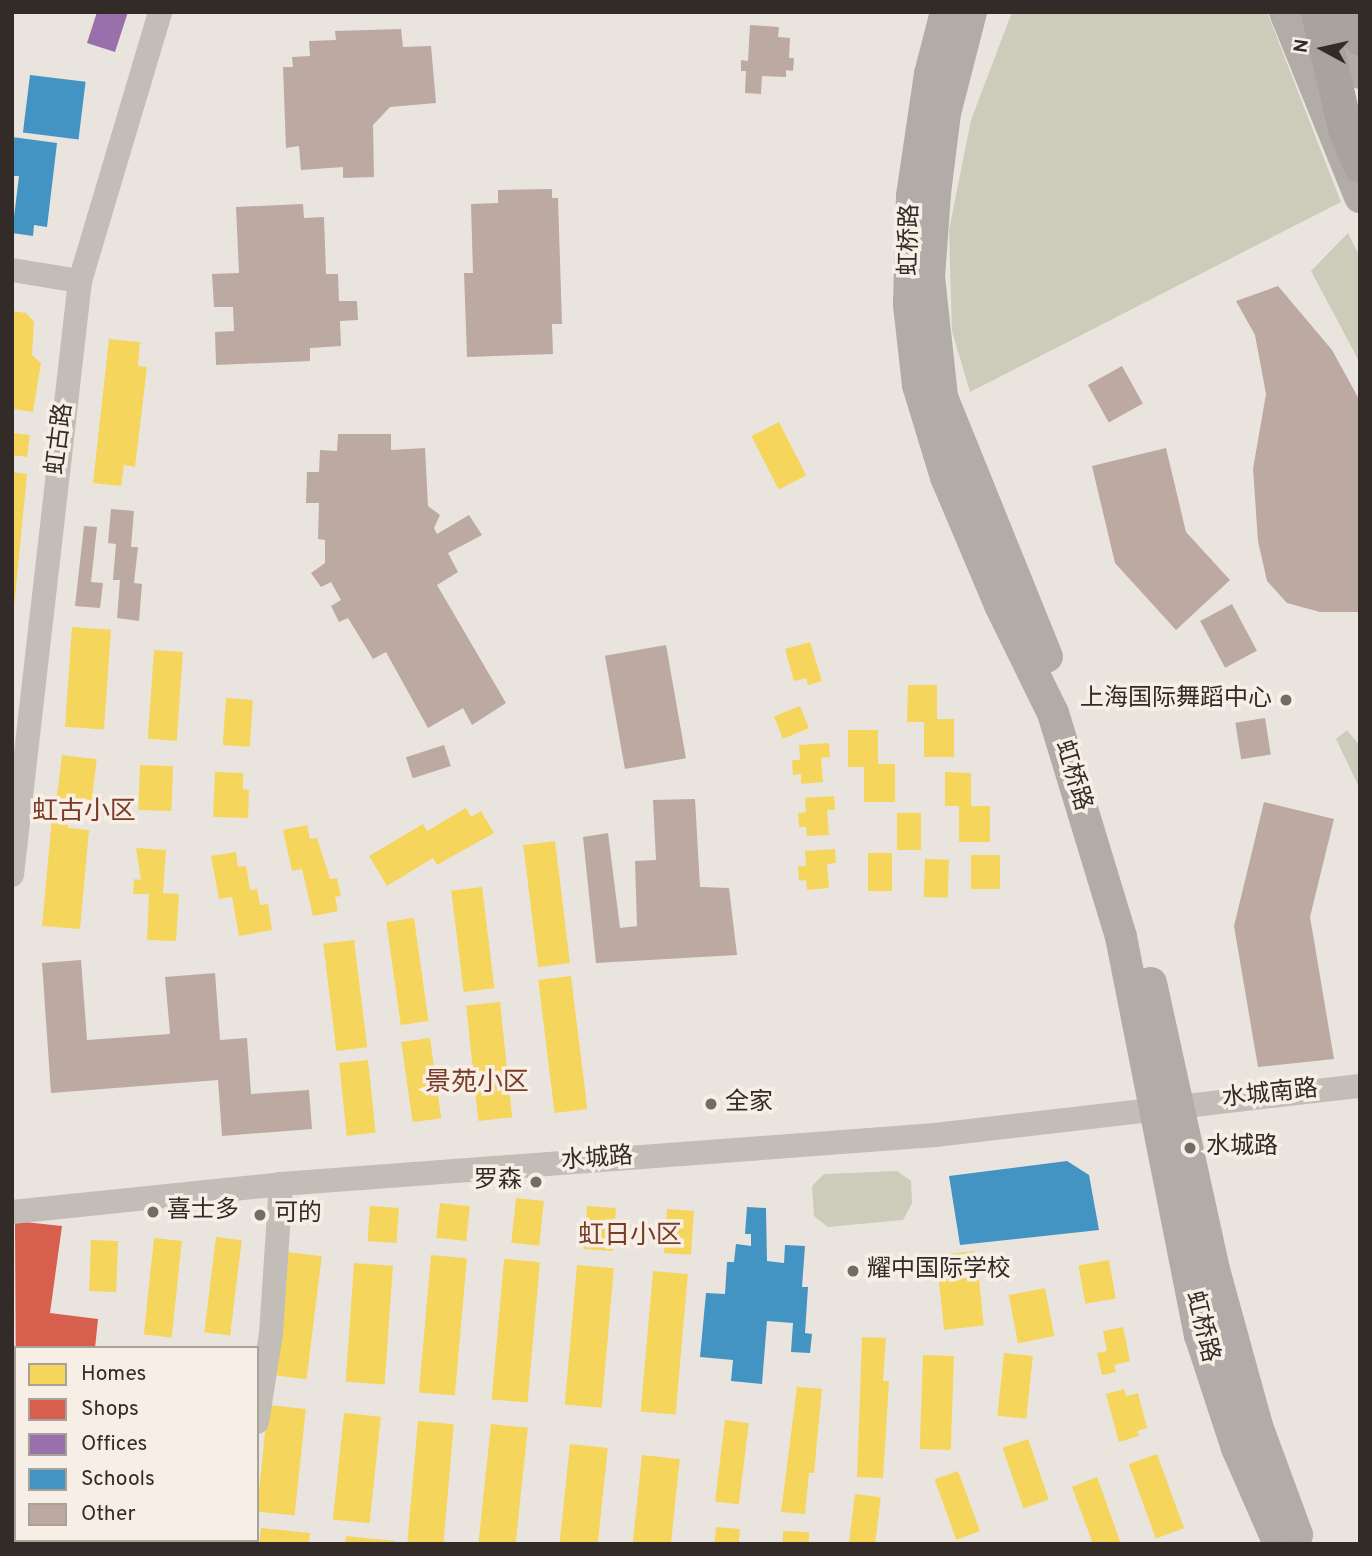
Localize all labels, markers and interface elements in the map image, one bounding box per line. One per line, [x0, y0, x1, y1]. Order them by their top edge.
north arrow [1288, 14, 1358, 84]
text: N [1289, 38, 1315, 55]
street label: 虹桥路 [896, 204, 926, 276]
street label: 虹古路 [42, 402, 80, 476]
place label: 上海国际舞蹈中心 [1080, 686, 1272, 714]
marker: 上海国际舞蹈中心 [1278, 692, 1294, 708]
street label: 虹桥路 [1048, 737, 1096, 815]
district label: 虹古小区 [32, 797, 136, 829]
district label: 景苑小区 [425, 1068, 529, 1100]
street label: 水城南路 [1221, 1076, 1319, 1114]
place label: 全家 [725, 1090, 773, 1118]
marker: 全家 [703, 1096, 719, 1112]
place label: 水城路 [1206, 1134, 1278, 1162]
marker: 水城路 [1180, 1138, 1200, 1158]
street label: 水城路 [560, 1143, 634, 1177]
place label: 罗森 [474, 1168, 522, 1196]
marker: 罗森 [528, 1174, 544, 1190]
place label: 喜士多 [167, 1198, 239, 1226]
place label: 可的 [274, 1201, 322, 1229]
marker: 喜士多 [145, 1204, 161, 1220]
marker: 可的 [252, 1207, 268, 1223]
district label: 虹日小区 [578, 1221, 682, 1253]
place label: 耀中国际学校 [867, 1257, 1011, 1285]
marker: 耀中国际学校 [845, 1263, 861, 1279]
street label: 虹桥路 [1178, 1289, 1224, 1365]
legend [14, 1346, 259, 1542]
text: Homes [81, 1361, 146, 1388]
text: Shops [81, 1396, 139, 1423]
text: Offices [81, 1431, 147, 1458]
text: Schools [81, 1466, 155, 1493]
text: Other [81, 1501, 136, 1528]

